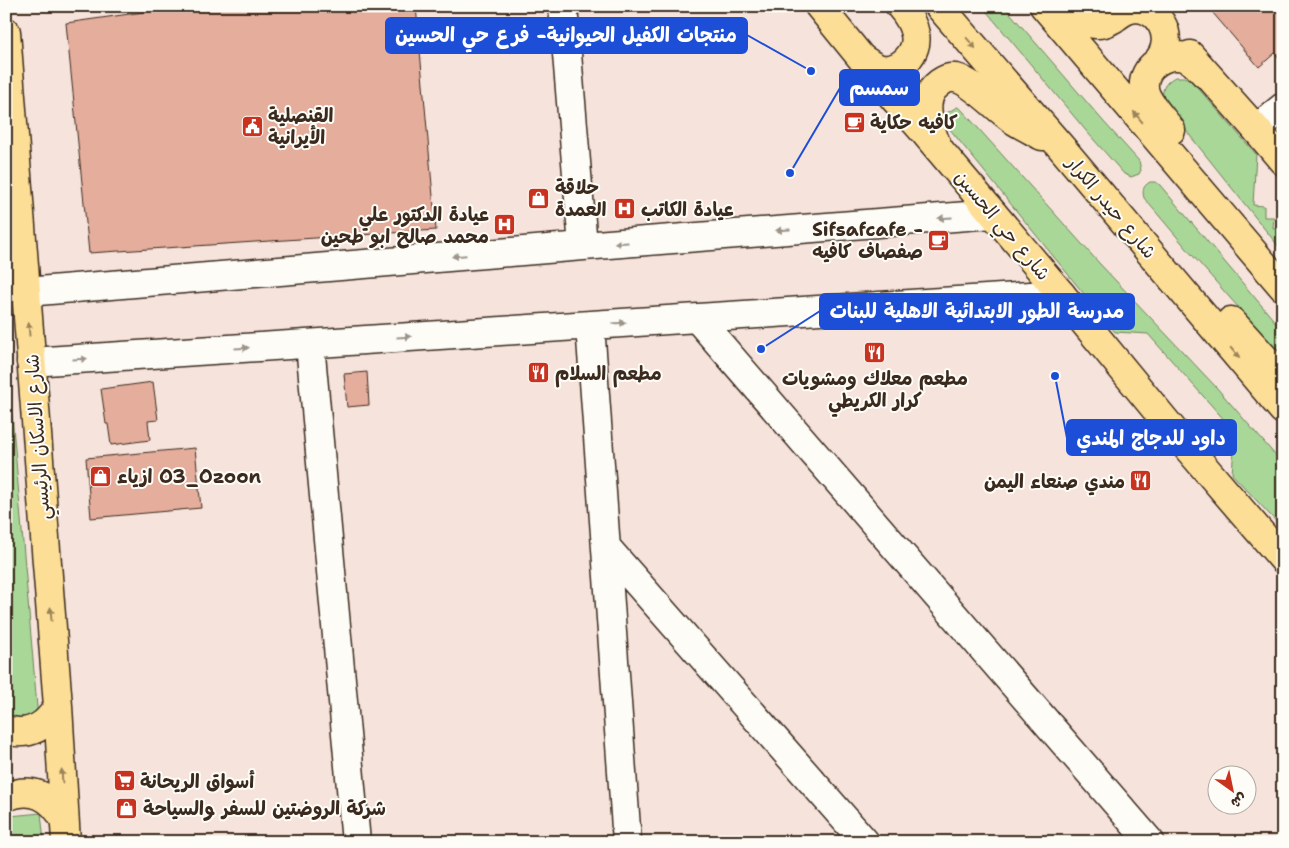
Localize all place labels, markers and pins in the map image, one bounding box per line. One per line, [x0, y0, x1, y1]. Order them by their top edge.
callout: منتجات الكفيل الحيوانية- فرع حي الحسين [386, 18, 747, 53]
callout: سمسم [840, 70, 919, 105]
place label: القنصلية الأيرانية [268, 103, 334, 150]
cafe icon: كافيه حكاية [842, 110, 866, 134]
place label: كافيه حكاية [870, 110, 958, 135]
public building icon: القنصلية الأيرانية [240, 114, 264, 138]
place label: حلاقة العمدة [555, 175, 606, 222]
shop icon: حلاقة العمدة [527, 186, 551, 210]
hospital icon: عيادة الكاتب [613, 197, 637, 221]
place label: عيادة الكاتب [641, 197, 734, 222]
place label: عيادة الدكتور علي محمد صالح ابو طحين [321, 202, 489, 249]
hospital icon: عيادة الدكتور علي محمد صالح ابو طحين [493, 213, 517, 237]
place label: Sifsafcafe - صفصاف كافيه [812, 217, 923, 264]
cafe icon: Sifsafcafe - صفصاف كافيه [927, 228, 951, 252]
callout: مدرسة الطور الابتدائية الاهلية للبنات [820, 294, 1134, 329]
restaurant icon: مطعم معلاك ومشويات كرار الكريطي [863, 340, 887, 364]
restaurant icon: مطعم السلام [527, 361, 551, 385]
place label: مطعم السلام [555, 361, 662, 388]
place label: مطعم معلاك ومشويات كرار الكريطي [782, 366, 968, 417]
callout: داود للدجاج المندي [1067, 420, 1236, 455]
shop icon: ازياء O3_Ozoon [89, 464, 113, 488]
place label: ازياء O3_Ozoon [117, 464, 262, 489]
place label: مندي صنعاء اليمن [984, 469, 1125, 496]
restaurant icon: مندي صنعاء اليمن [1129, 469, 1153, 493]
supermarket icon: أسواق الريحانة [112, 769, 136, 793]
place label: أسواق الريحانة [140, 769, 255, 794]
shop icon: شركة الروضتين للسفر والسياحة [115, 796, 139, 820]
place label: شركة الروضتين للسفر والسياحة [143, 796, 386, 821]

